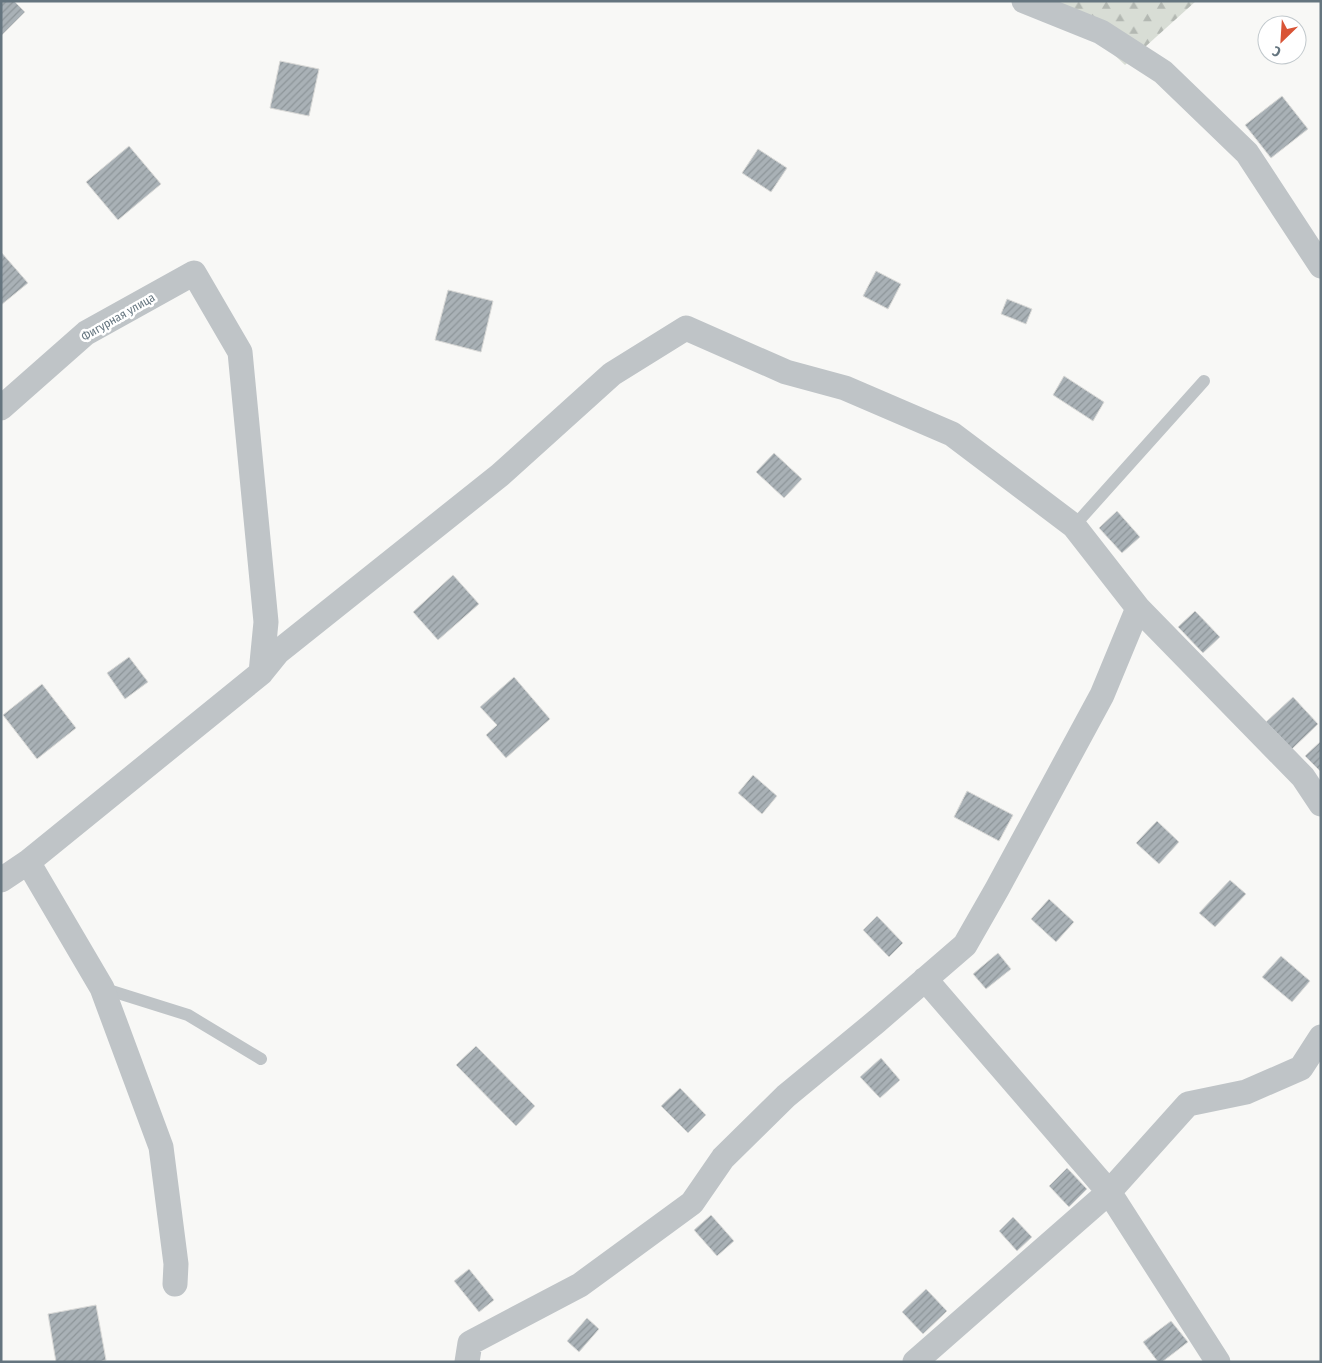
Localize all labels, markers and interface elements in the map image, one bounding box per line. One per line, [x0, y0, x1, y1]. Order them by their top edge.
north arrow [1257, 15, 1307, 65]
text: С [1269, 42, 1284, 61]
street label: Фигурная улица [79, 290, 157, 344]

